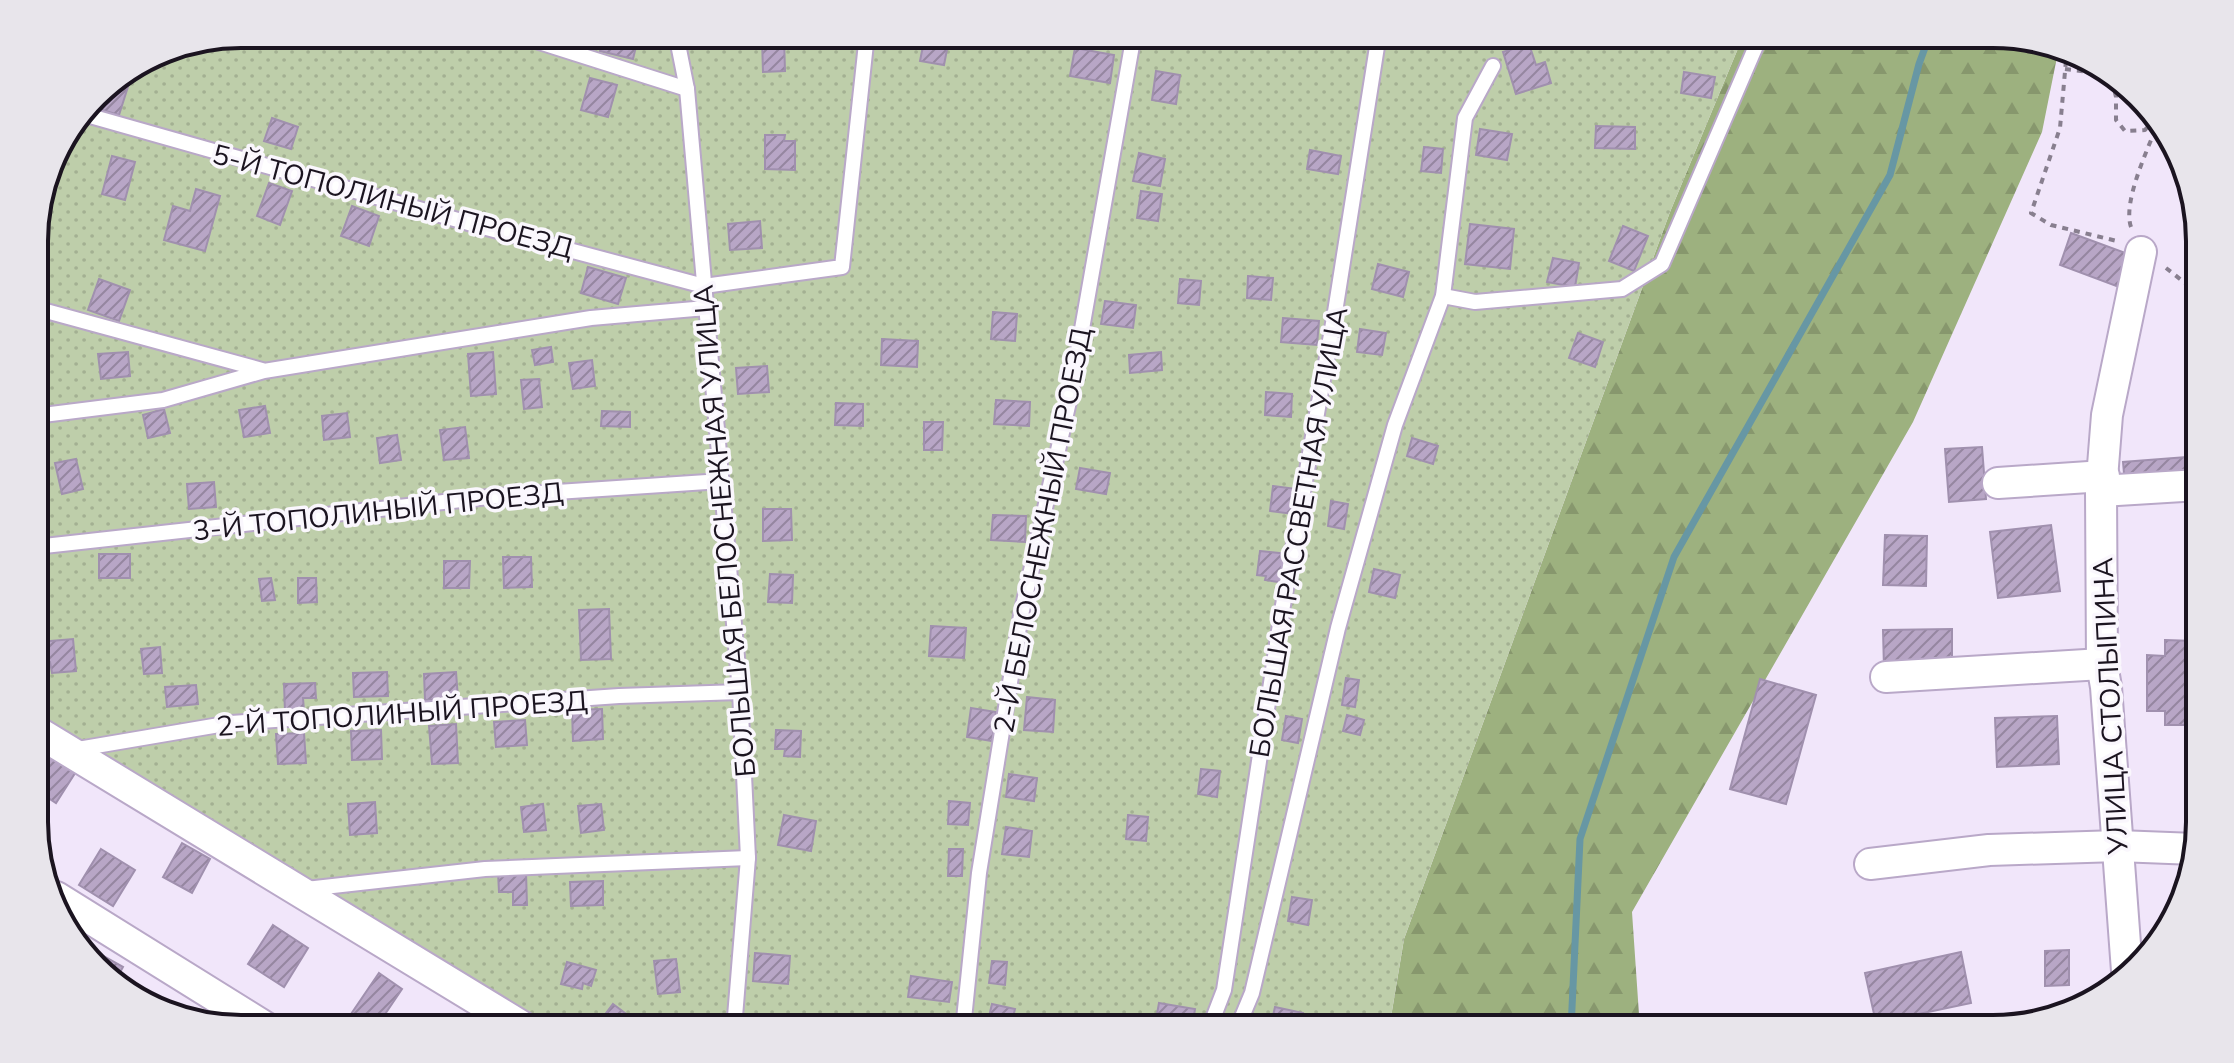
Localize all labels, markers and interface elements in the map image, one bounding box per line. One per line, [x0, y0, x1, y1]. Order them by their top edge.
street label: 5-Й ТОПОЛИНЫЙ ПРОЕЗД [209, 135, 577, 266]
street label: БОЛЬШАЯ БЕЛОСНЕЖНАЯ УЛИЦА [684, 283, 762, 779]
street label: БОЛЬШАЯ РАССВЕТНАЯ УЛИЦА [1241, 303, 1354, 760]
street label: 2-Й БЕЛОСНЕЖНЫЙ ПРОЕЗД [985, 324, 1098, 736]
street label: 3-Й ТОПОЛИНЫЙ ПРОЕЗД [191, 474, 565, 547]
street label: УЛИЦА СТОЛЫПИНА [2084, 556, 2135, 857]
street label: 2-Й ТОПОЛИНЫЙ ПРОЕЗД [215, 682, 589, 743]

